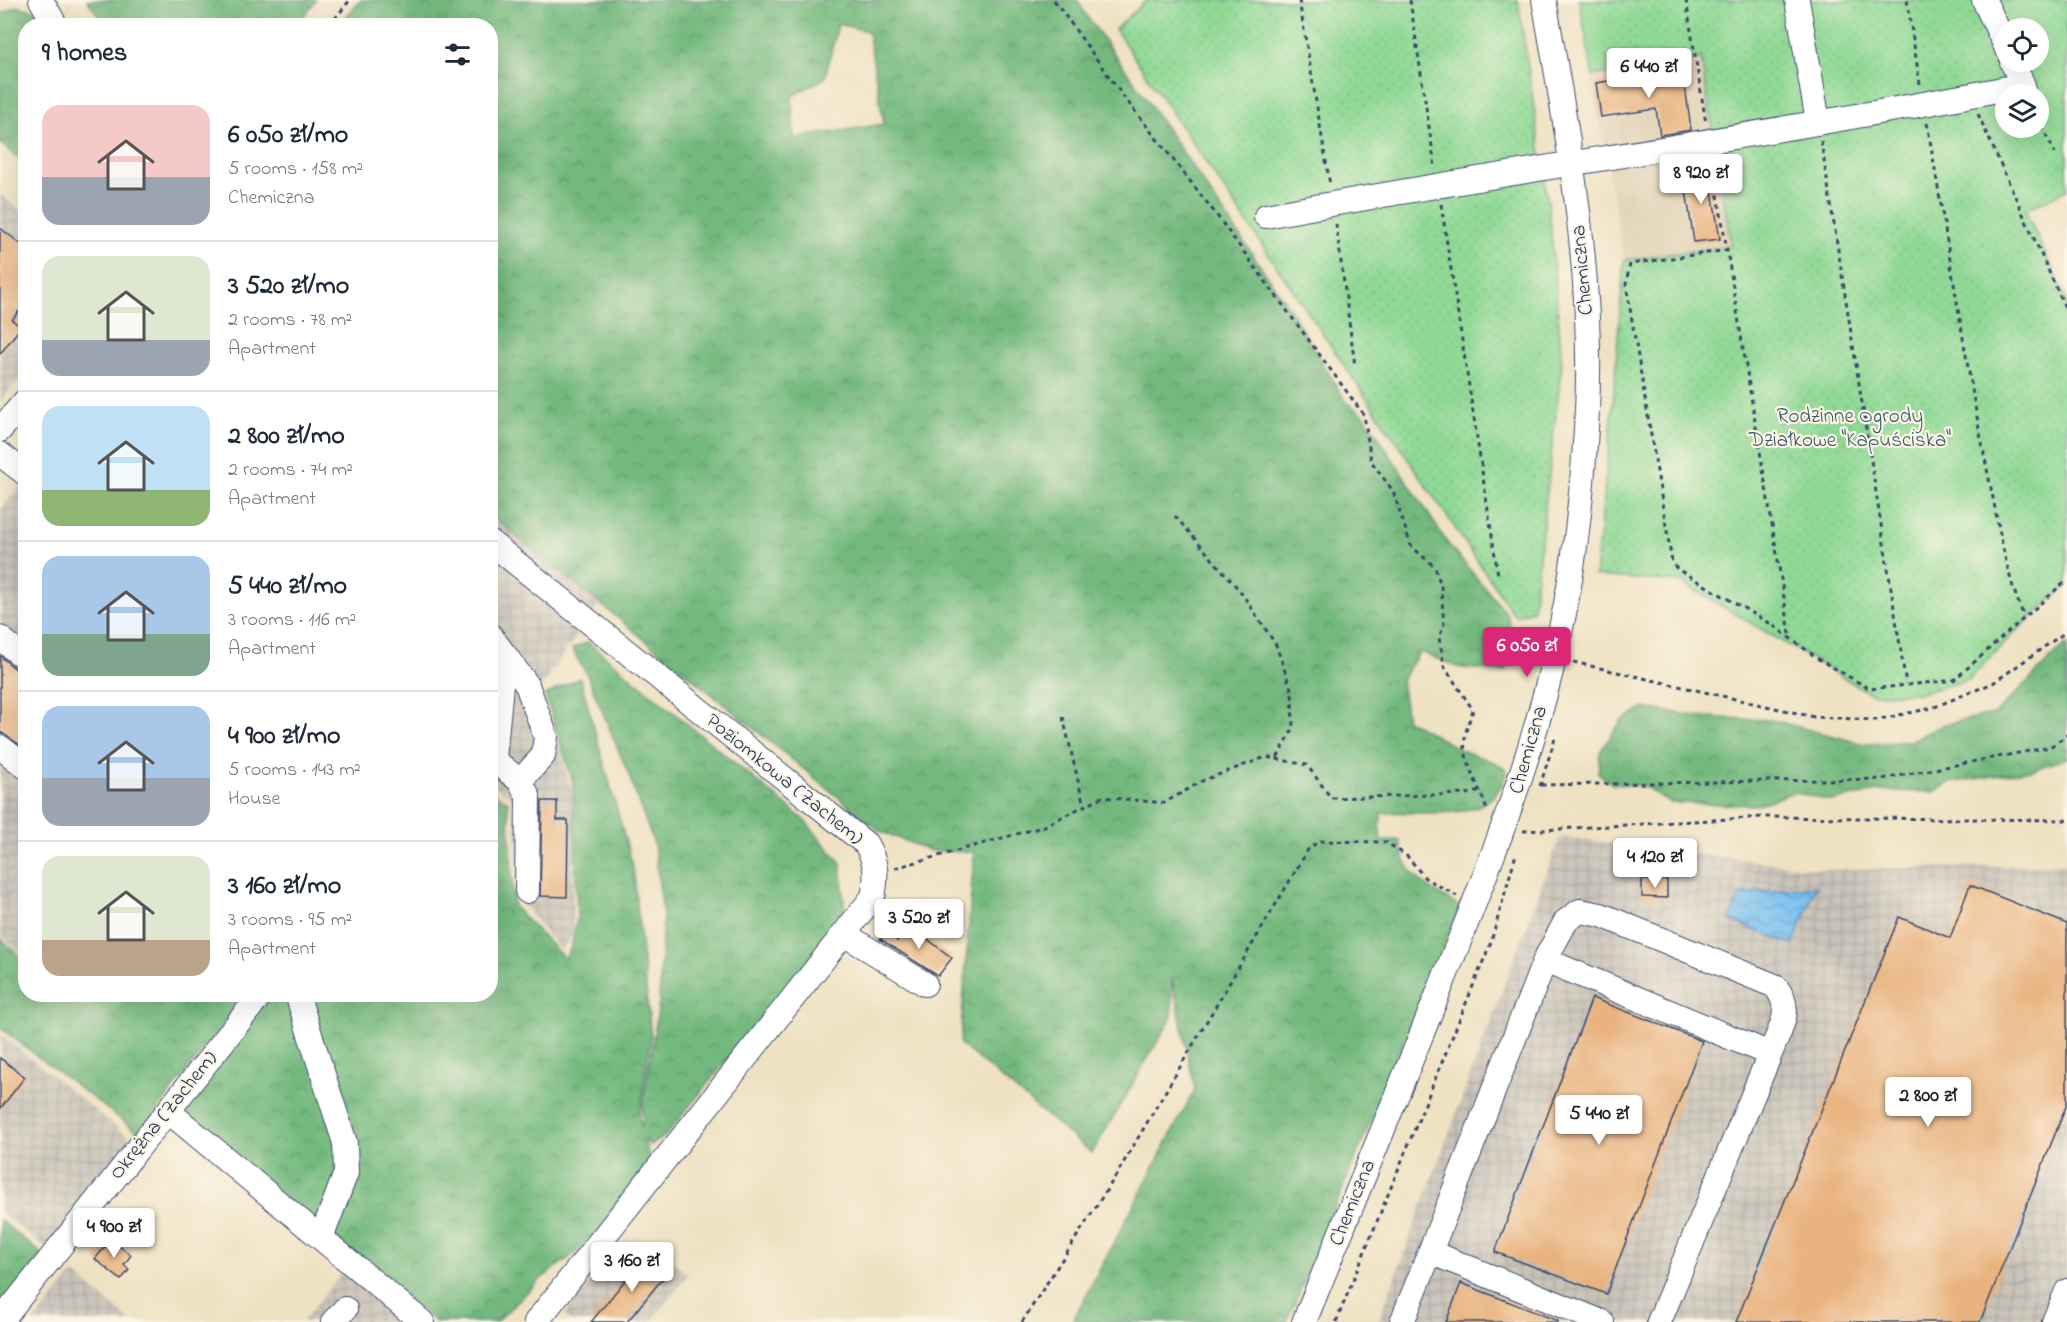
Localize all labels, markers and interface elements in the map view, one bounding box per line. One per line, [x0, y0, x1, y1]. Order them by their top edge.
map controls [1995, 18, 2049, 138]
button: locate [1995, 18, 2049, 72]
text: 9 homes [42, 35, 127, 73]
icon: filters [441, 38, 474, 71]
pin: 6 440 zł [1587, 48, 1711, 99]
text: 6 440 zł [1621, 53, 1677, 82]
button: layers [1995, 84, 2049, 138]
text: 6 050 zł/mo [228, 117, 348, 155]
icon: home [90, 129, 162, 201]
pin: 8 920 zł [1639, 154, 1763, 205]
text: 5 rooms · 158 m² [228, 155, 363, 184]
text: 8 920 zł [1673, 159, 1729, 188]
text: Chemiczna [228, 184, 314, 213]
street label: Chemiczna [1564, 223, 1602, 317]
text: 3 520 zł/mo [228, 268, 349, 306]
icon: home [90, 280, 162, 352]
text: 2 rooms · 78 m² [228, 306, 352, 335]
text: Apartment [228, 335, 316, 364]
park label: Rodzinne Ogrody Działkowe "Kapuściska" [1748, 402, 1951, 456]
text: 2 800 zł/mo [228, 418, 345, 456]
icon: home [90, 430, 162, 502]
text: 2 rooms · 74 m² [228, 456, 353, 485]
text: Apartment [228, 485, 316, 514]
text: 5 440 zł/mo [228, 568, 347, 606]
icon: home [90, 580, 162, 652]
text: 3 rooms · 116 m² [228, 606, 356, 635]
pin: 6 050 zł [1465, 627, 1589, 678]
text: 6 050 zł [1497, 632, 1557, 661]
text: Apartment [228, 635, 316, 664]
street label: Chemiczna [1502, 702, 1556, 798]
street label: Poziomkowa (Zachem) [699, 707, 869, 853]
text: 4 900 zł/mo [228, 718, 341, 756]
icon: home [90, 730, 162, 802]
text: 5 rooms · 143 m² [228, 756, 361, 785]
text: House [228, 785, 281, 814]
pin: 4 120 zł [1593, 838, 1717, 889]
text: 4 120 zł [1627, 843, 1683, 872]
text: 3 160 zł/mo [228, 868, 341, 906]
icon: home [90, 880, 162, 952]
pin: 3 520 zł [857, 899, 981, 950]
text: 3 520 zł [888, 904, 950, 933]
text: 3 rooms · 95 m² [228, 906, 352, 935]
text: Apartment [228, 935, 316, 964]
street label: Okrężna (Zachem) [103, 1045, 225, 1187]
pin: 2 800 zł [1866, 1077, 1990, 1128]
text: 2 800 zł [1899, 1082, 1957, 1111]
pin: 5 440 zł [1537, 1095, 1661, 1146]
text: 5 440 zł [1569, 1100, 1629, 1129]
street label: Chemiczna [1322, 1155, 1384, 1251]
pin: 4 900 zł [52, 1208, 176, 1259]
text: 4 900 zł [87, 1213, 141, 1242]
pin: 3 160 zł [570, 1242, 694, 1293]
text: 3 160 zł [605, 1247, 659, 1276]

